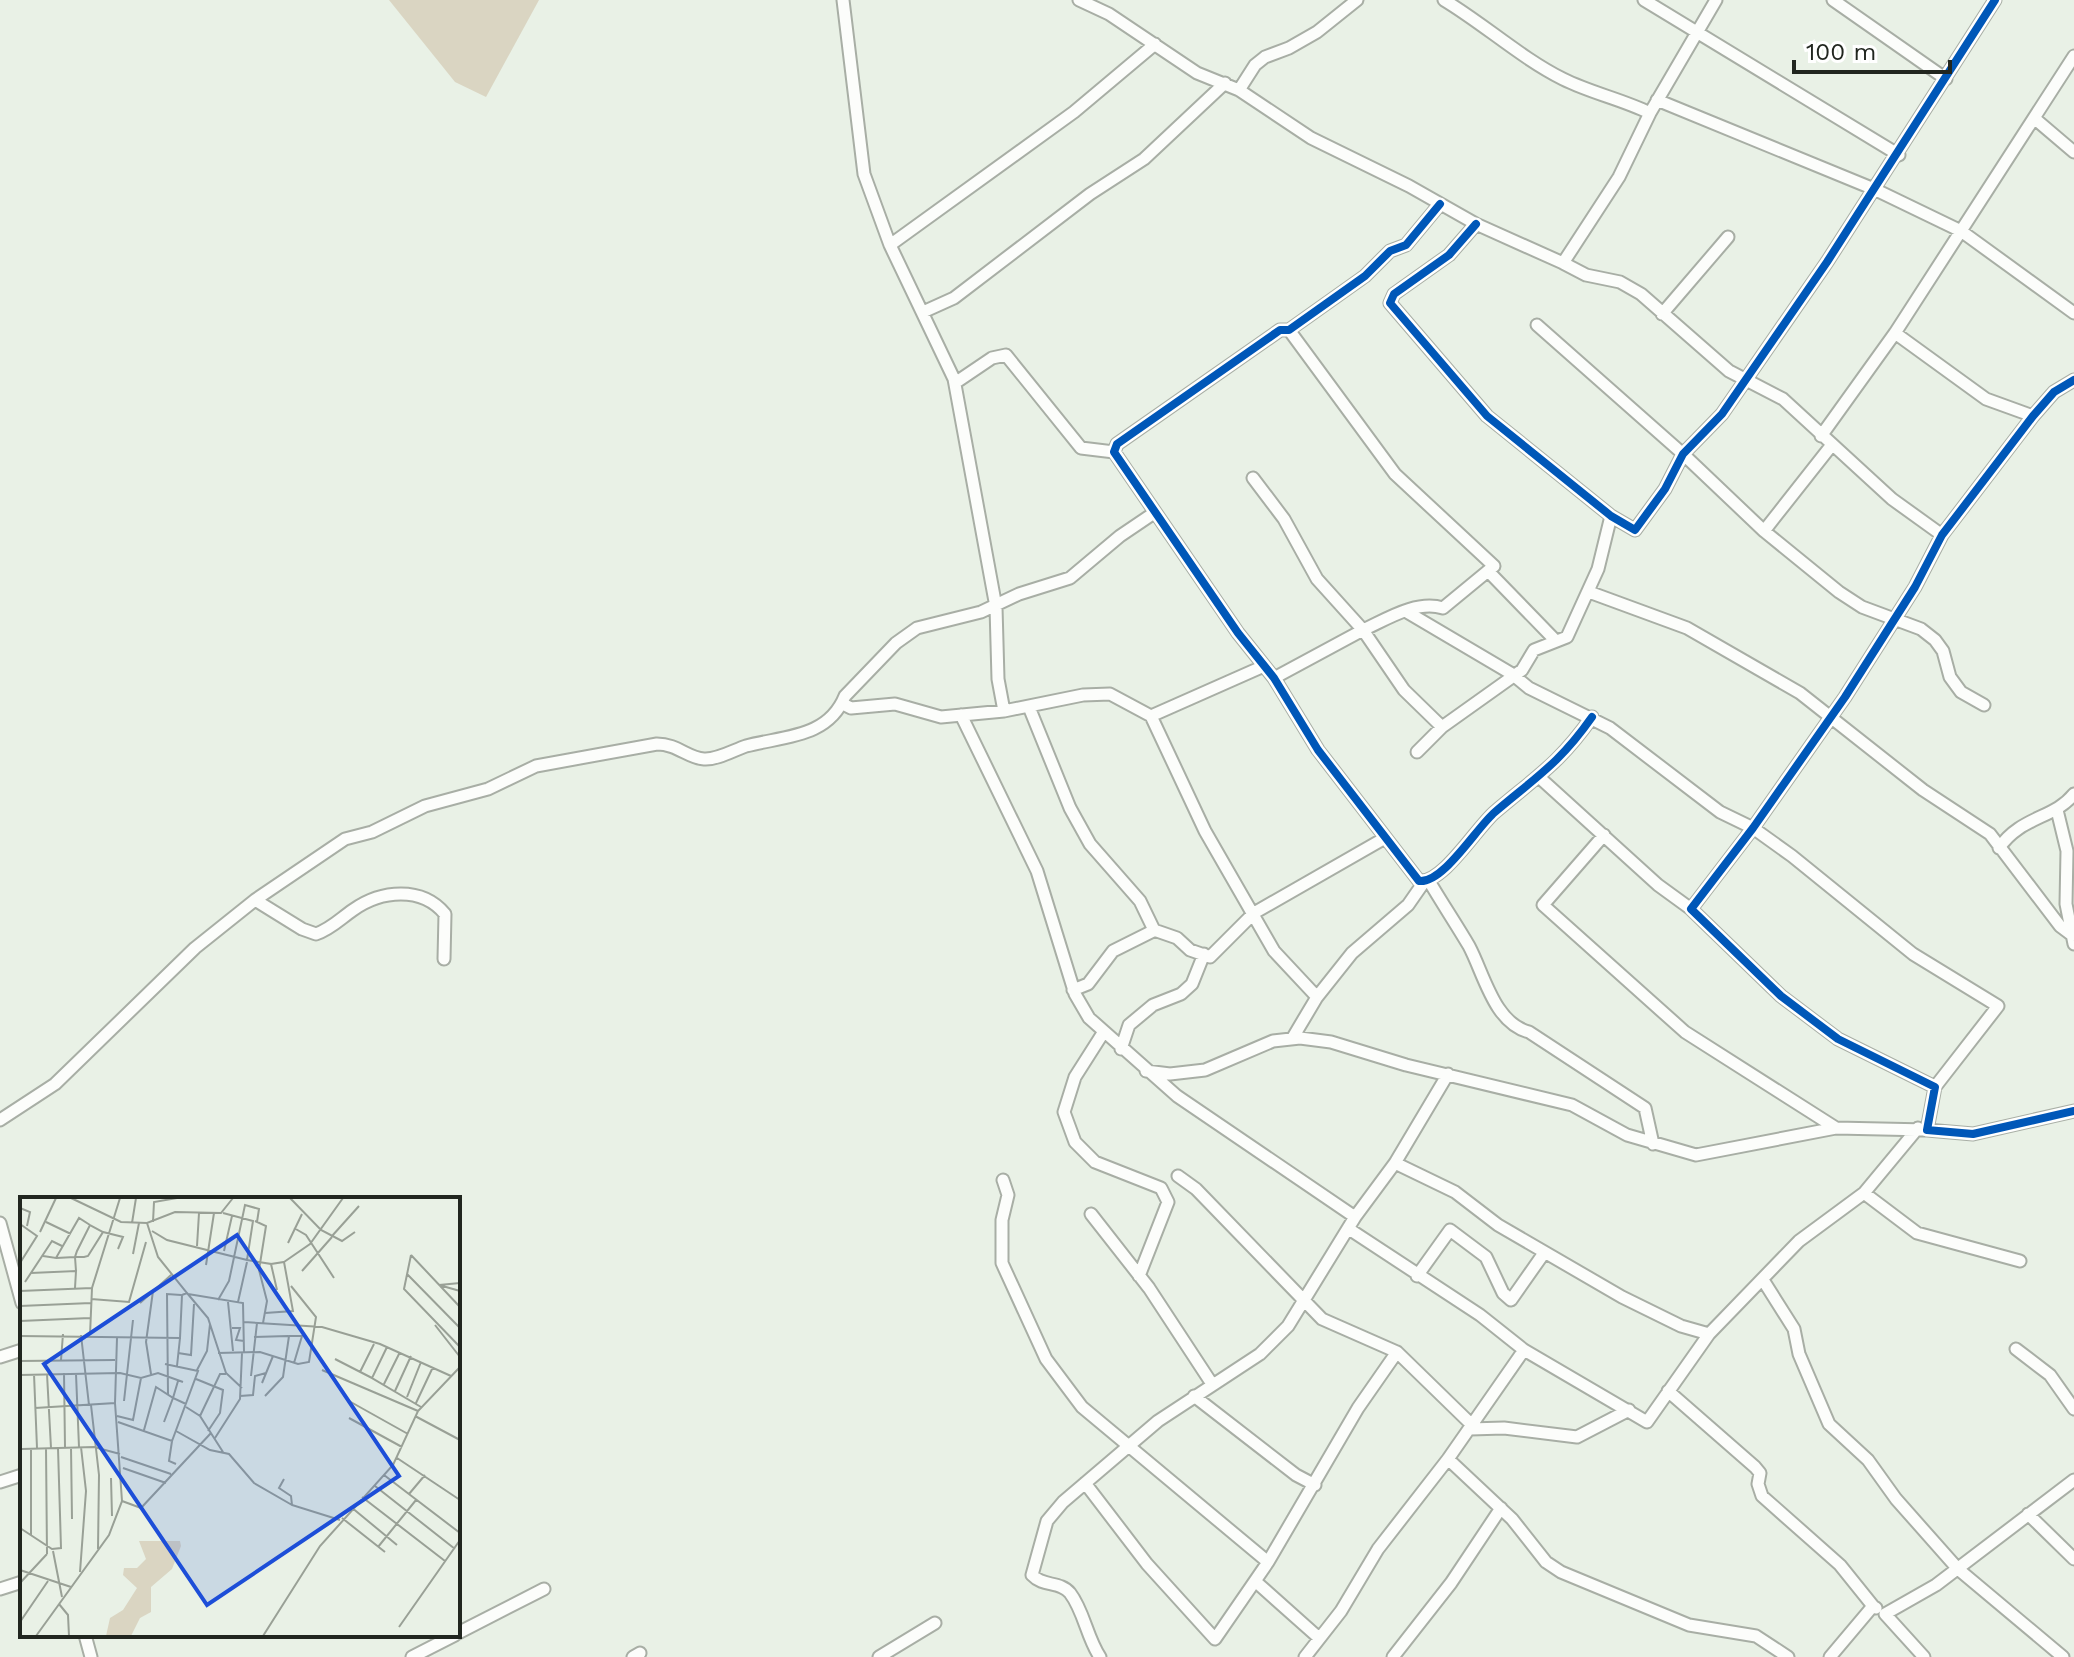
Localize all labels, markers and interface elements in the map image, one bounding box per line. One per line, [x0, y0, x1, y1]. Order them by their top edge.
scale bar [1794, 24, 1950, 74]
text: 100 m [1806, 38, 1876, 66]
inset map [20, 1197, 460, 1637]

